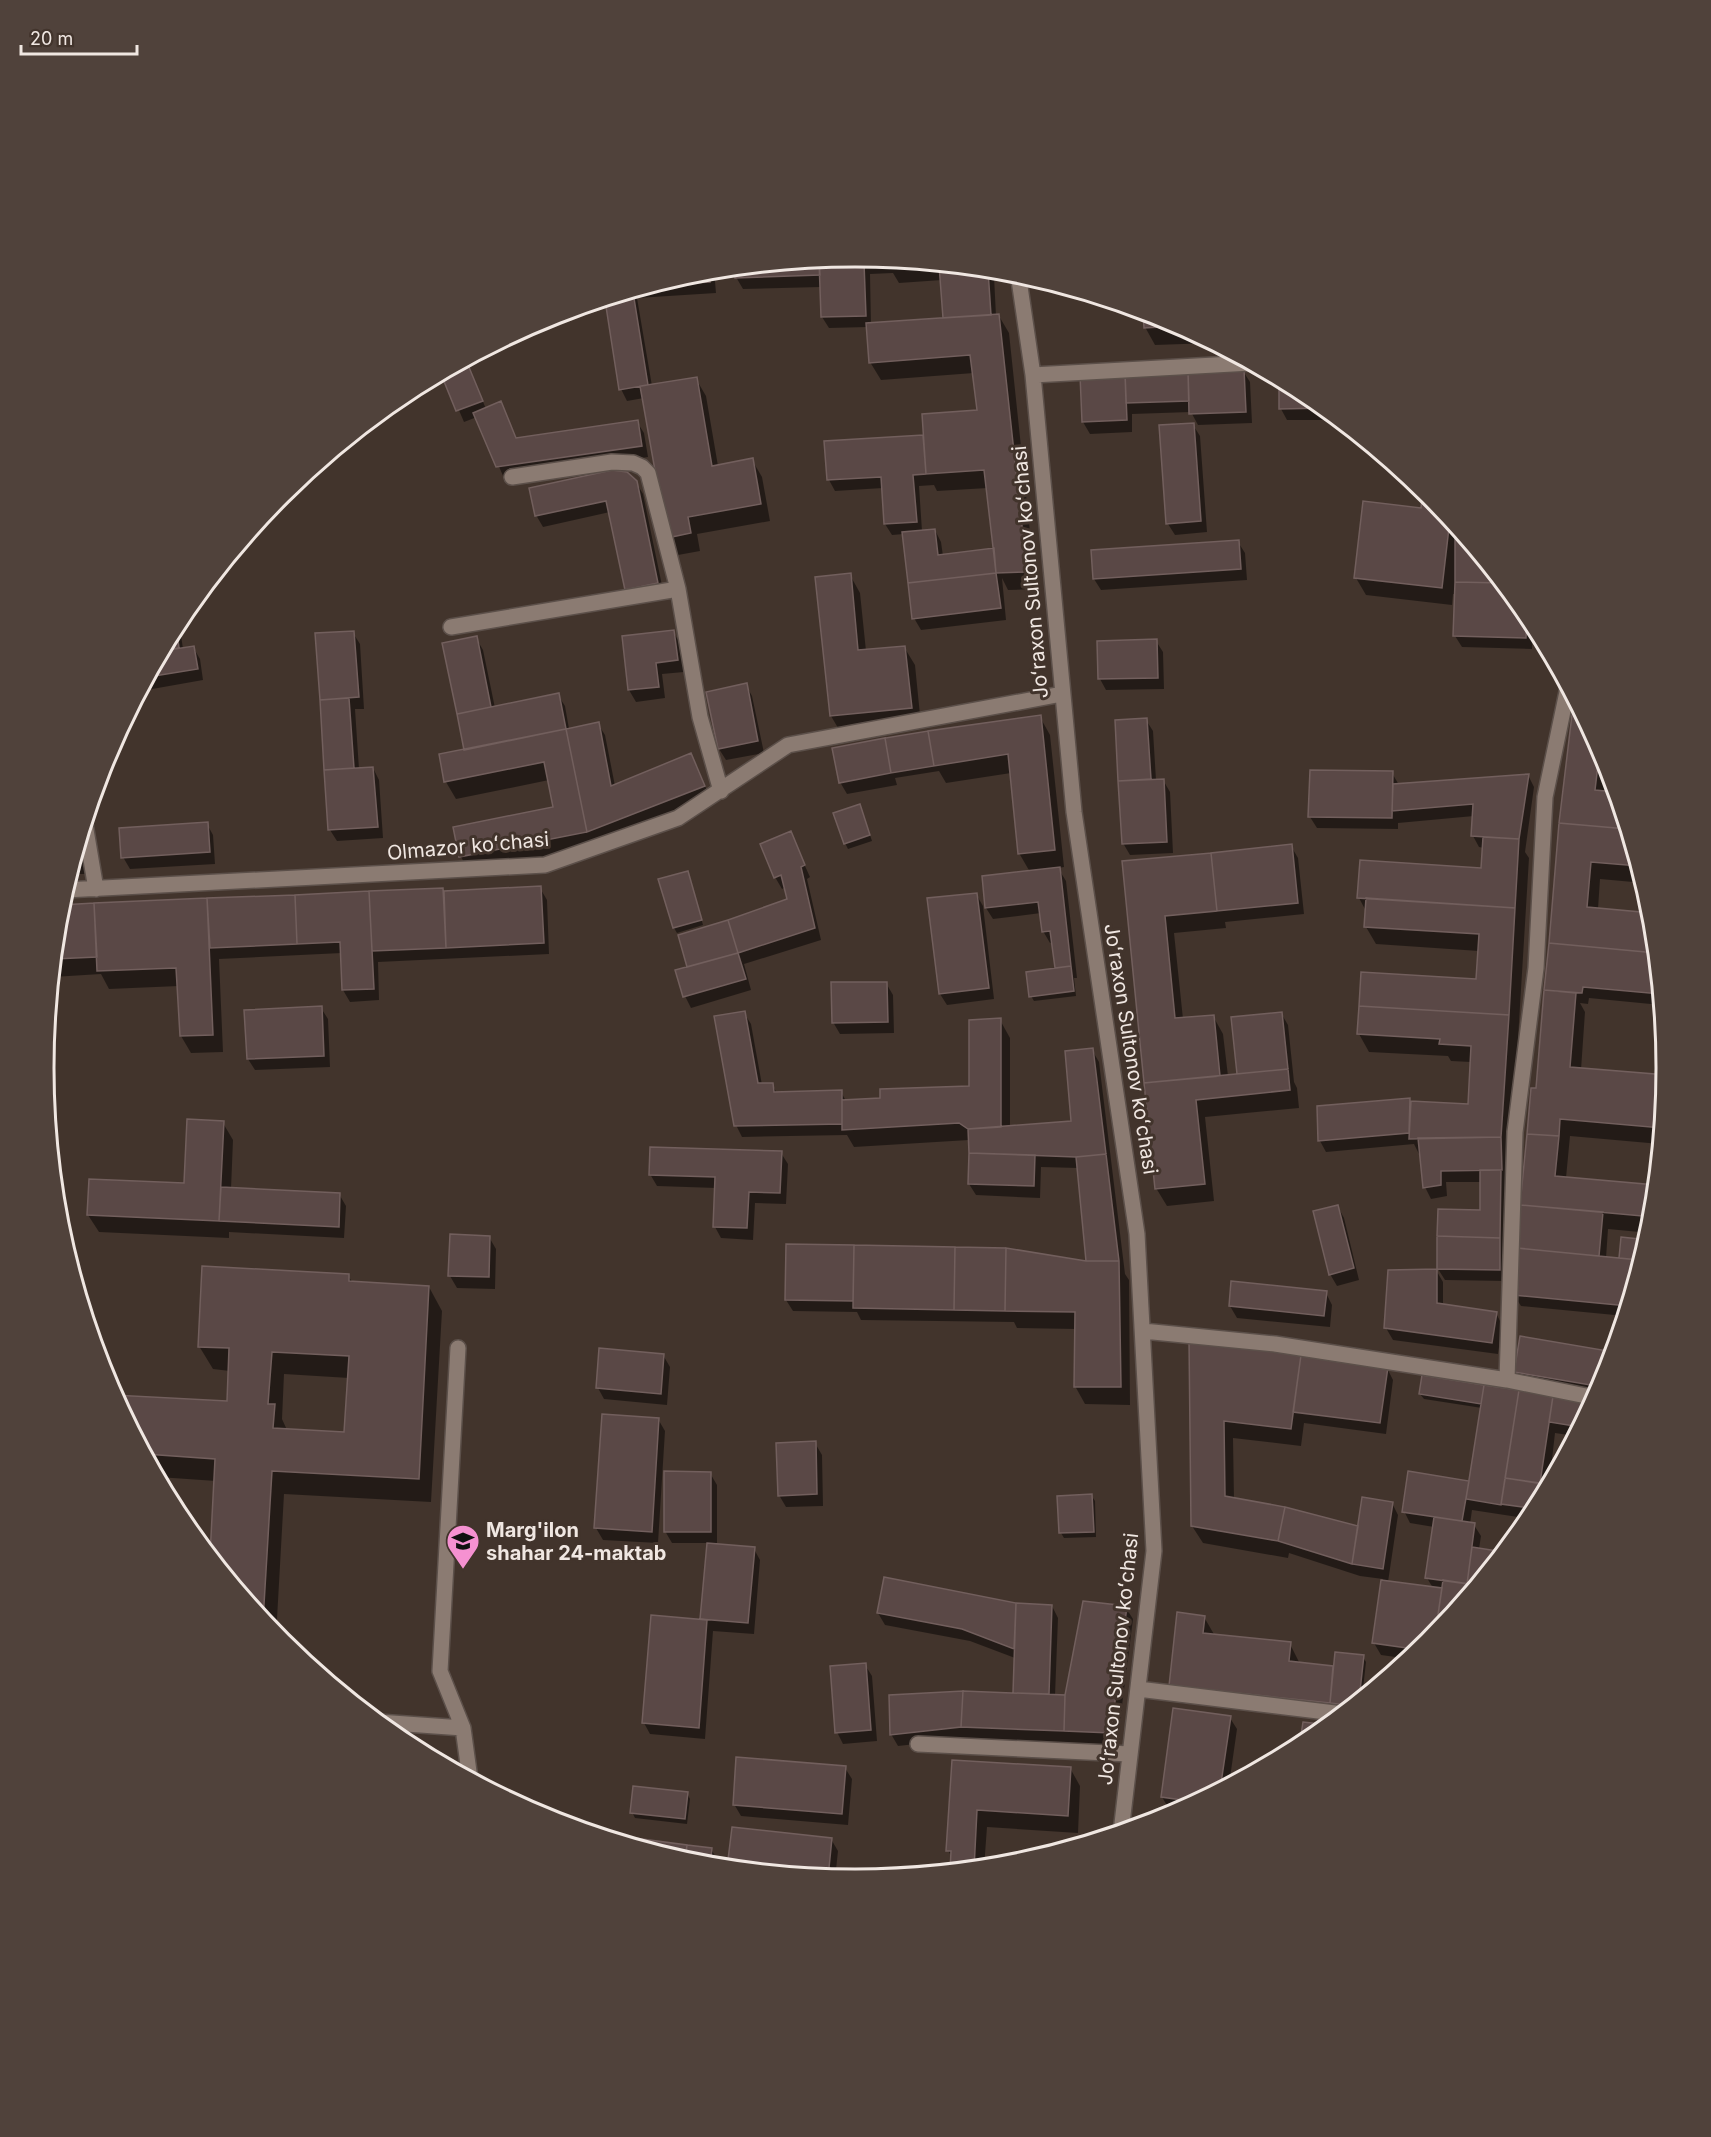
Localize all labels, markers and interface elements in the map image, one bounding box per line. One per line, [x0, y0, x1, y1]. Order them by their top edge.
scale bar [21, 18, 136, 56]
text: 20 m [30, 28, 73, 49]
street label: Joʻraxon Sultonov koʻchasi [1007, 445, 1053, 699]
street label: Olmazor koʻchasi [386, 827, 550, 865]
street label: Joʻraxon Sultonov koʻchasi [1099, 922, 1163, 1176]
place label: Marg'ilon shahar 24-maktab [486, 1518, 666, 1565]
school or university icon: Marg'ilon shahar 24-maktab [445, 1523, 481, 1570]
street label: Joʻraxon Sultonov koʻchasi [1093, 1532, 1143, 1786]

